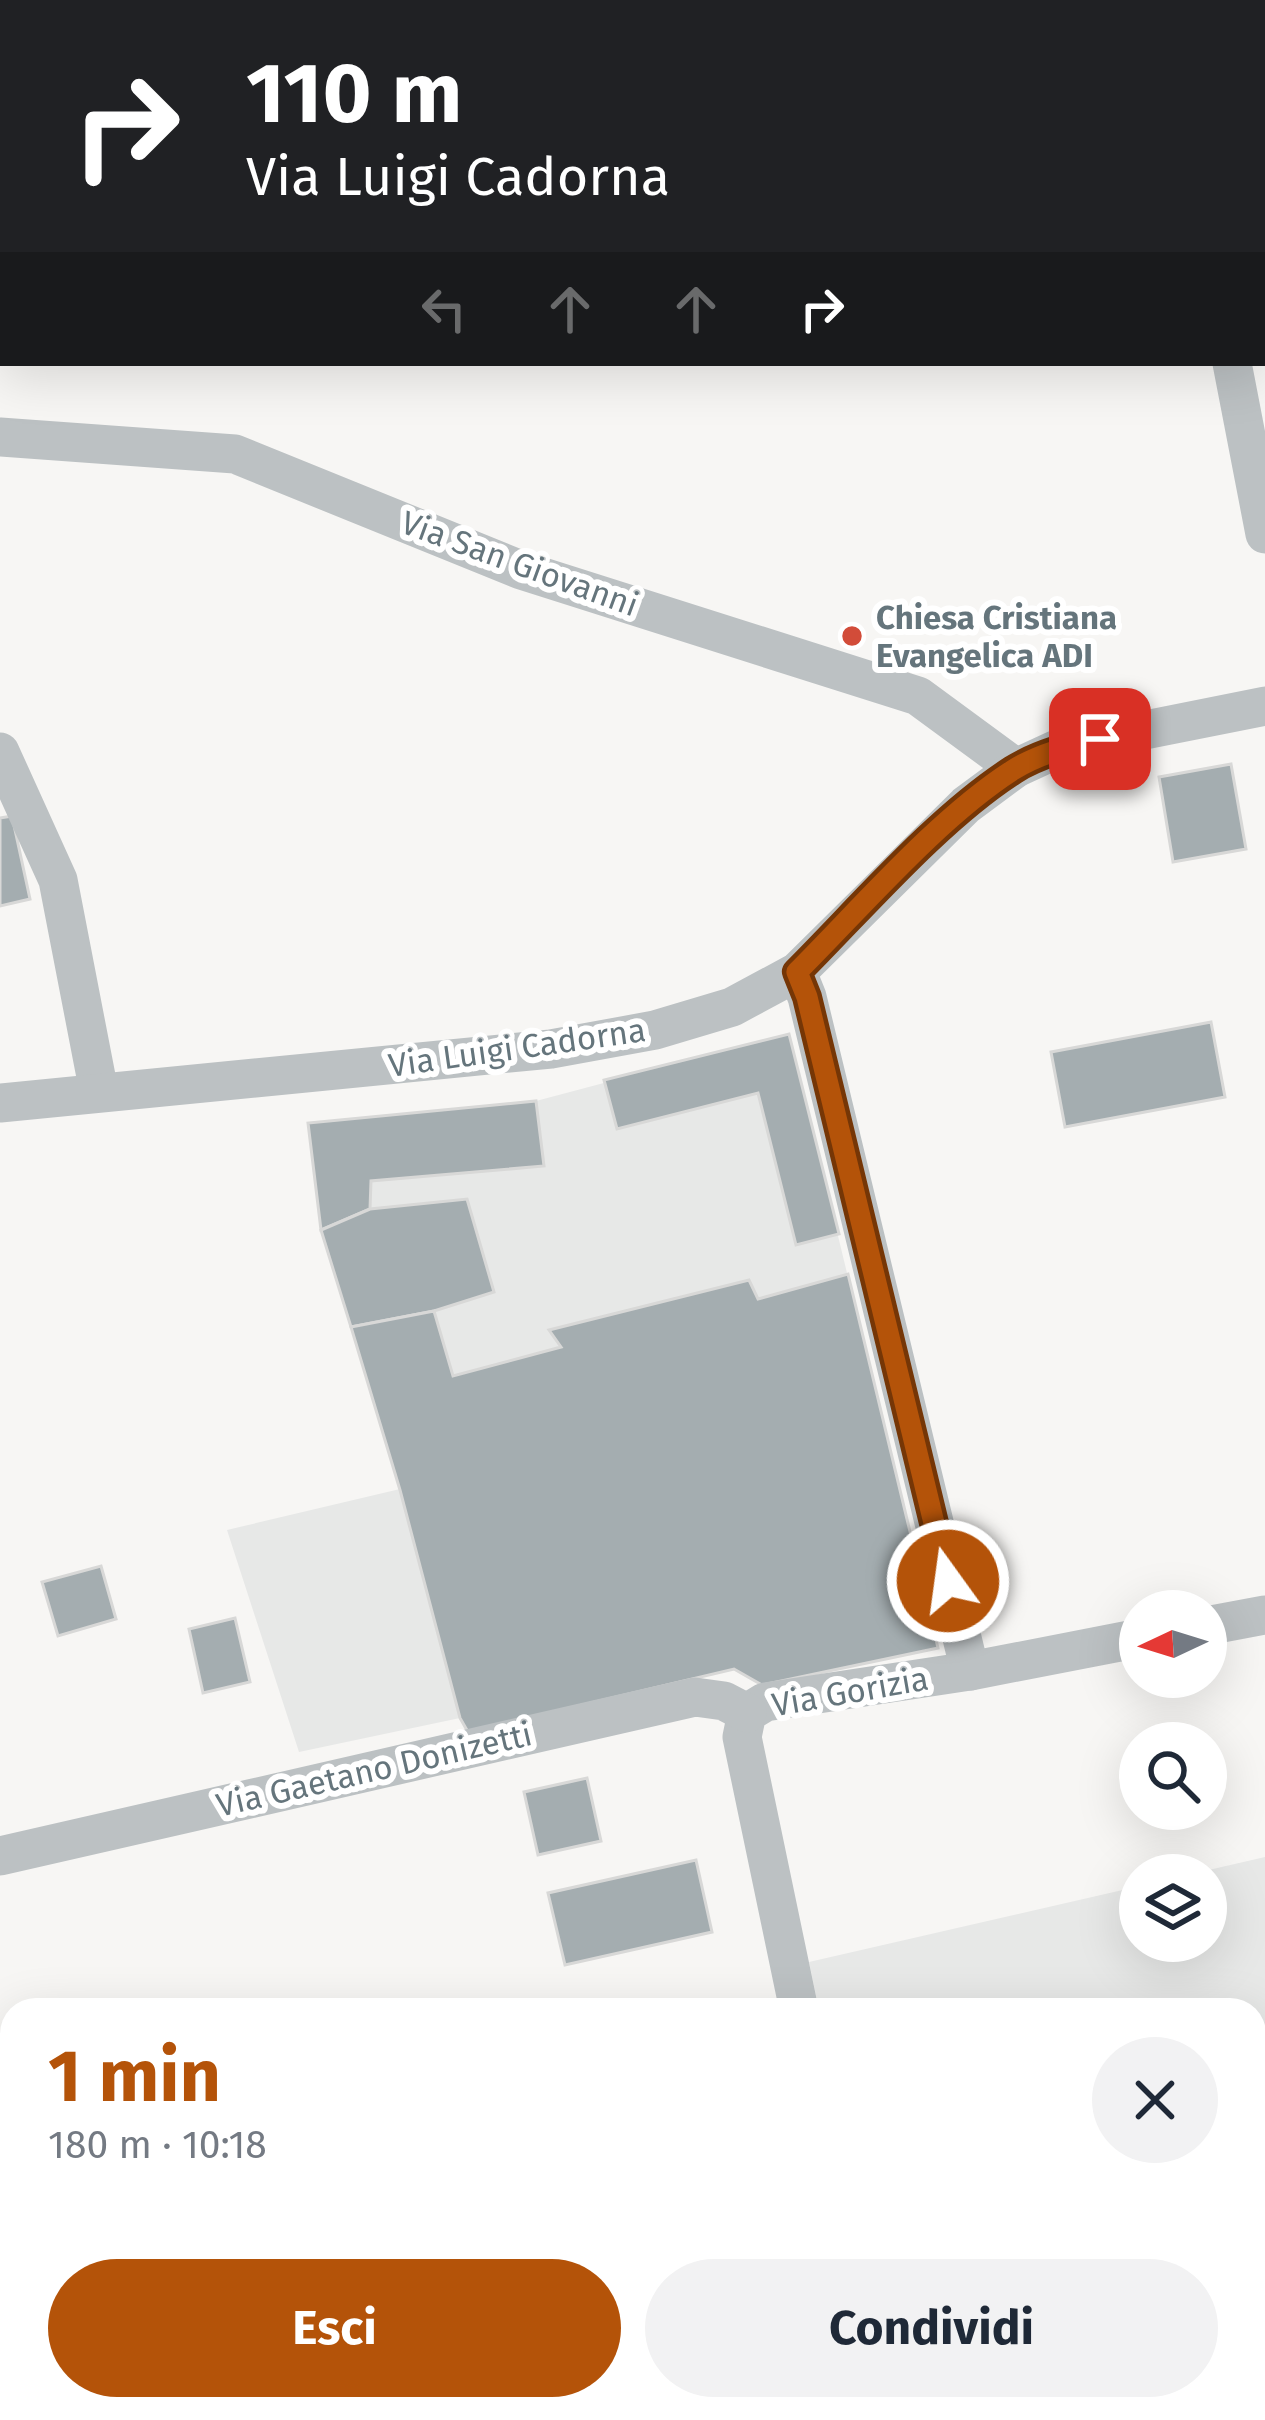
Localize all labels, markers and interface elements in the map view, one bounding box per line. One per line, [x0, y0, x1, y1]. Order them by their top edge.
text: 110 m [246, 43, 462, 144]
icon: right [48, 48, 204, 204]
text: Via Luigi Cadorna [246, 145, 670, 209]
icon: left [411, 276, 477, 342]
icon: ahead [537, 276, 603, 342]
icon: ahead [663, 276, 729, 342]
icon: right [789, 276, 855, 342]
street label: Via San Giovanni [396, 503, 644, 625]
place label: Chiesa Cristiana Evangelica ADI [876, 598, 1117, 676]
marker: Chiesa Cristiana Evangelica ADI [839, 623, 865, 649]
pin [1049, 688, 1151, 790]
icon: arrive [1067, 706, 1133, 772]
street label: Via Luigi Cadorna [386, 1010, 648, 1086]
position arrow [885, 1518, 1011, 1644]
north arrow [1119, 1590, 1227, 1698]
map controls [1119, 1590, 1227, 1962]
street label: Via Gorizia [769, 1659, 932, 1725]
street label: Via Gaetano Donizetti [213, 1714, 536, 1826]
button: search [1119, 1722, 1227, 1830]
button: layers [1119, 1854, 1227, 1962]
text: 1 min [48, 2034, 221, 2120]
button: close [1092, 2037, 1218, 2163]
text: 180 m · 10:18 [48, 2122, 267, 2168]
button: Esci [48, 2259, 621, 2397]
button: Condividi [645, 2259, 1218, 2397]

